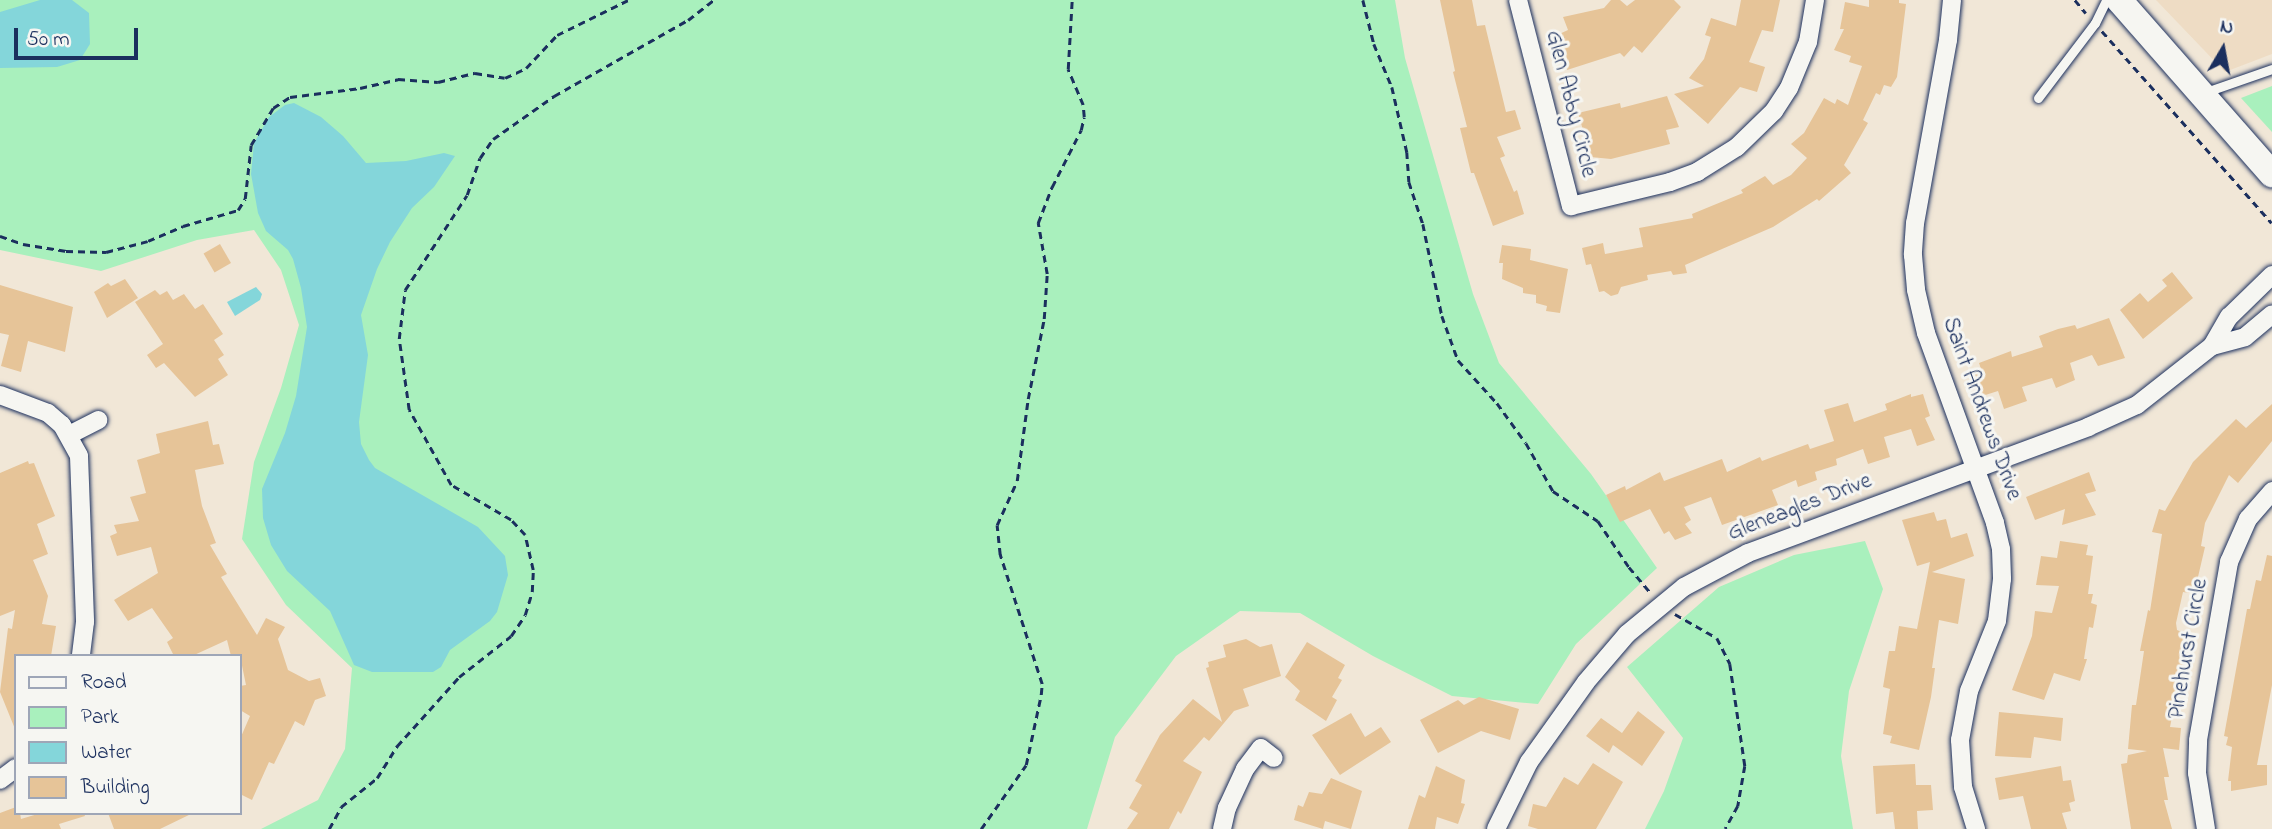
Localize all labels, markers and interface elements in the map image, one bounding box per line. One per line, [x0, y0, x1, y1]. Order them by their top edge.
text: N [2218, 13, 2235, 42]
scale bar [18, 14, 142, 58]
north arrow [2188, 14, 2258, 84]
text: 50 m [27, 25, 70, 55]
street label: Glen Abby Circle [1538, 28, 1602, 180]
street label: Saint Andrews Drive [1935, 314, 2027, 504]
street label: Gleneagles Drive [1724, 468, 1876, 548]
street label: Pinehurst Circle [2163, 577, 2215, 721]
legend [14, 654, 242, 815]
text: Road [81, 668, 127, 698]
text: Park [81, 703, 119, 733]
text: Water [81, 738, 132, 768]
text: Building [81, 773, 150, 803]

